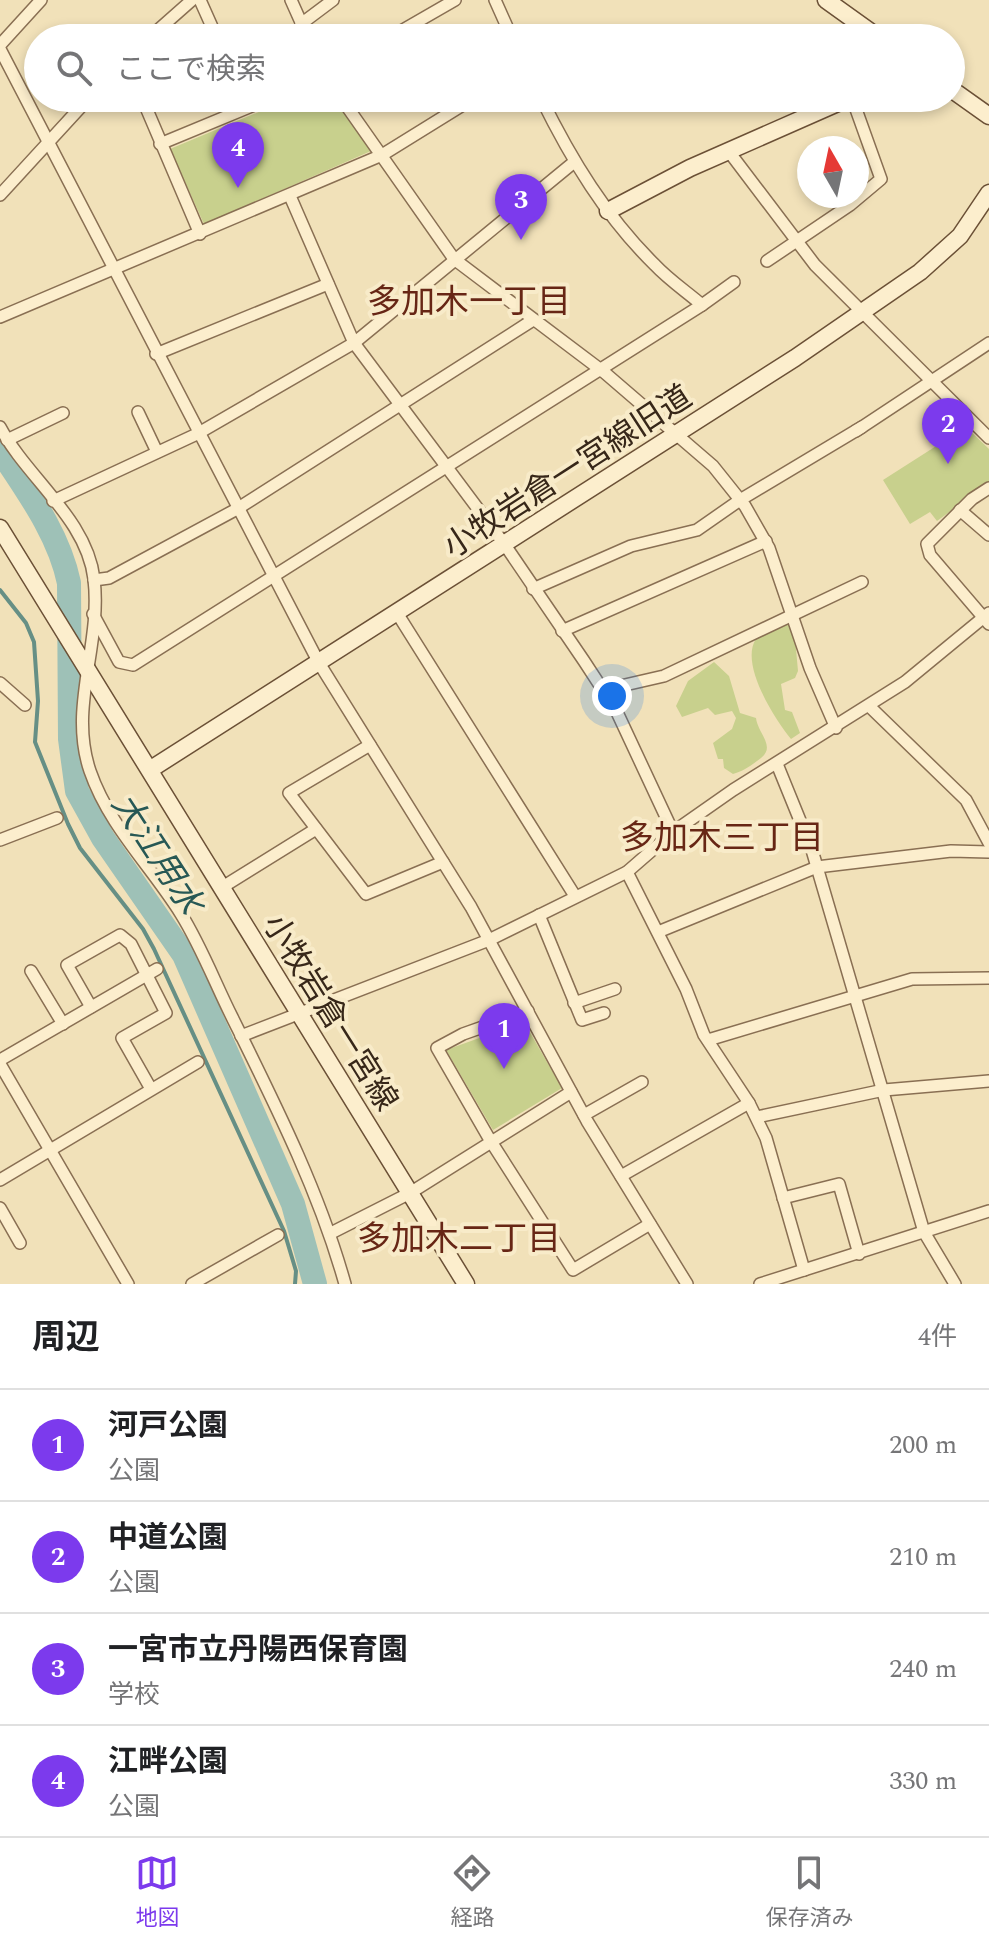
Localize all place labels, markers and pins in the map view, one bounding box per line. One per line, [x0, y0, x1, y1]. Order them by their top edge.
pin: 4 [212, 122, 264, 188]
pin: 3 [495, 174, 547, 240]
pin: 2 [922, 398, 974, 464]
pin: 1 [478, 1003, 530, 1069]

